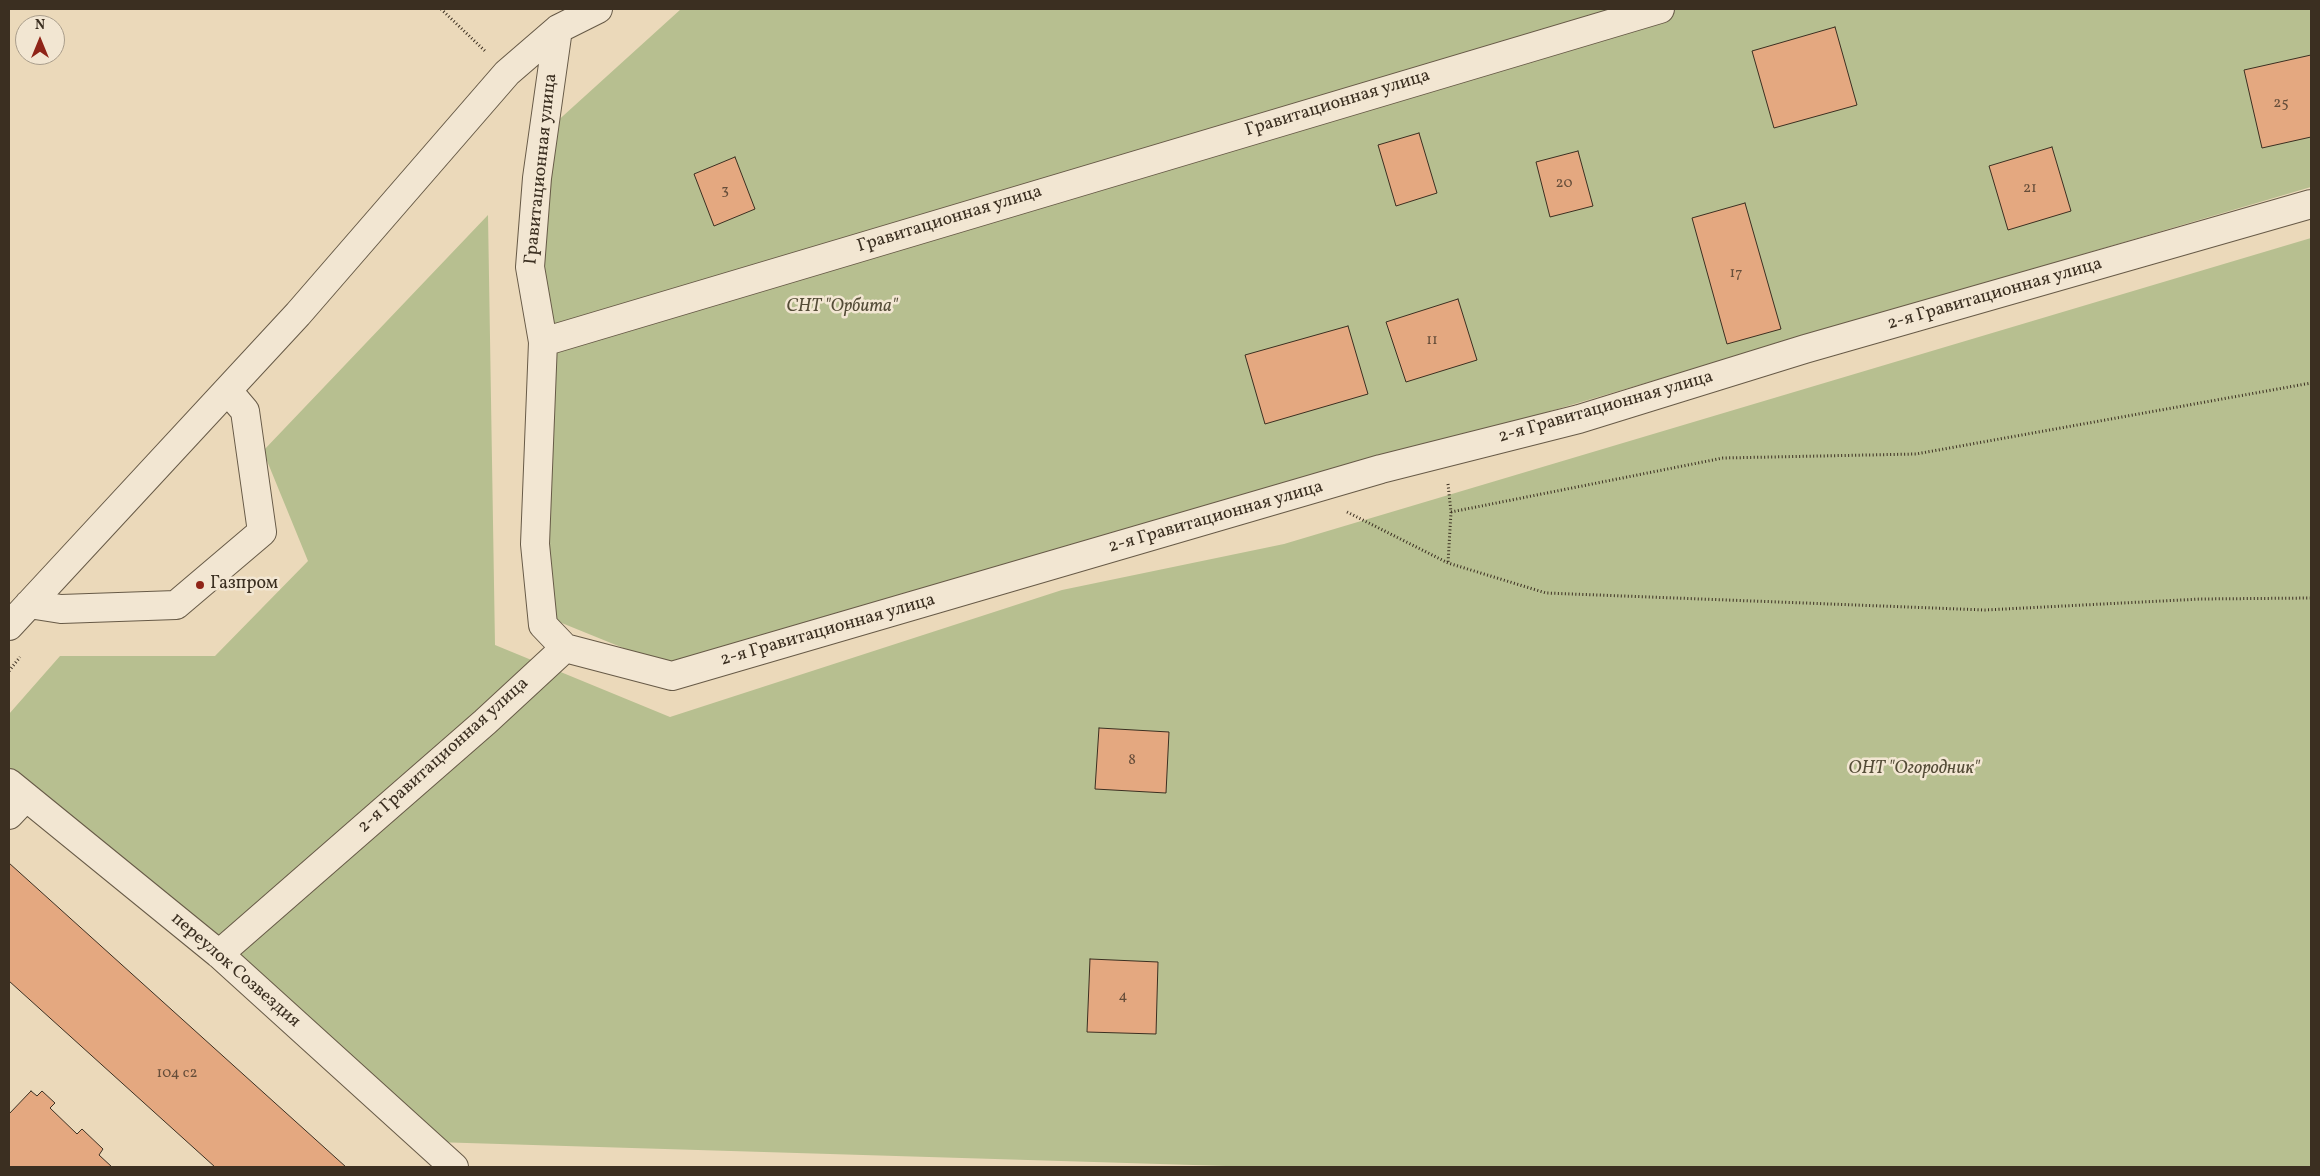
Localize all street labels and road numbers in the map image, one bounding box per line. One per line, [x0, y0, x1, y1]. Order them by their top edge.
street label: Гравитационная улица [1243, 66, 1433, 142]
street label: Гравитационная улица [521, 72, 563, 266]
street label: Гравитационная улица [855, 182, 1045, 258]
street label: 2-я Гравитационная улица [1885, 254, 2105, 336]
street label: 2-я Гравитационная улица [1496, 367, 1716, 449]
street label: 2-я Гравитационная улица [1106, 477, 1326, 559]
street label: 2-я Гравитационная улица [718, 590, 938, 672]
street label: 2-я Гравитационная улица [354, 674, 534, 838]
street label: переулок Созвездия [166, 909, 304, 1033]

